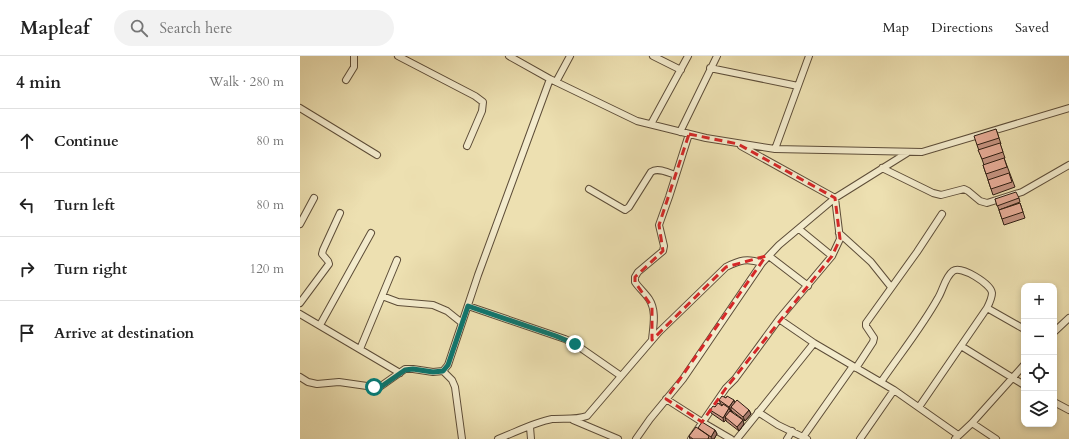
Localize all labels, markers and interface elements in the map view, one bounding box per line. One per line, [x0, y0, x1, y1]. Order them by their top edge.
search box [114, 10, 394, 46]
text: Mapleaf [20, 15, 90, 41]
icon: search [128, 17, 150, 39]
text: Search here [160, 18, 232, 38]
text: Map [883, 18, 909, 37]
text: Directions [931, 18, 993, 37]
text: Saved [1015, 18, 1049, 37]
text: 4 min [16, 71, 61, 94]
text: Walk · 280 m [209, 73, 284, 91]
icon: ahead [16, 130, 38, 152]
text: Continue [54, 131, 119, 151]
text: 80 m [256, 132, 284, 150]
icon: left [16, 194, 38, 216]
text: Turn left [54, 195, 115, 215]
text: 80 m [256, 196, 284, 214]
icon: right [16, 258, 38, 280]
text: Turn right [54, 259, 127, 279]
text: 120 m [250, 260, 284, 278]
map controls [1021, 283, 1057, 427]
button: + [1021, 283, 1057, 319]
button: − [1021, 319, 1057, 355]
icon: arrive [16, 322, 38, 344]
text: Arrive at destination [54, 323, 194, 343]
route end [566, 335, 584, 353]
button: locate [1021, 355, 1057, 391]
route start [365, 378, 383, 396]
button: layers [1021, 391, 1057, 427]

